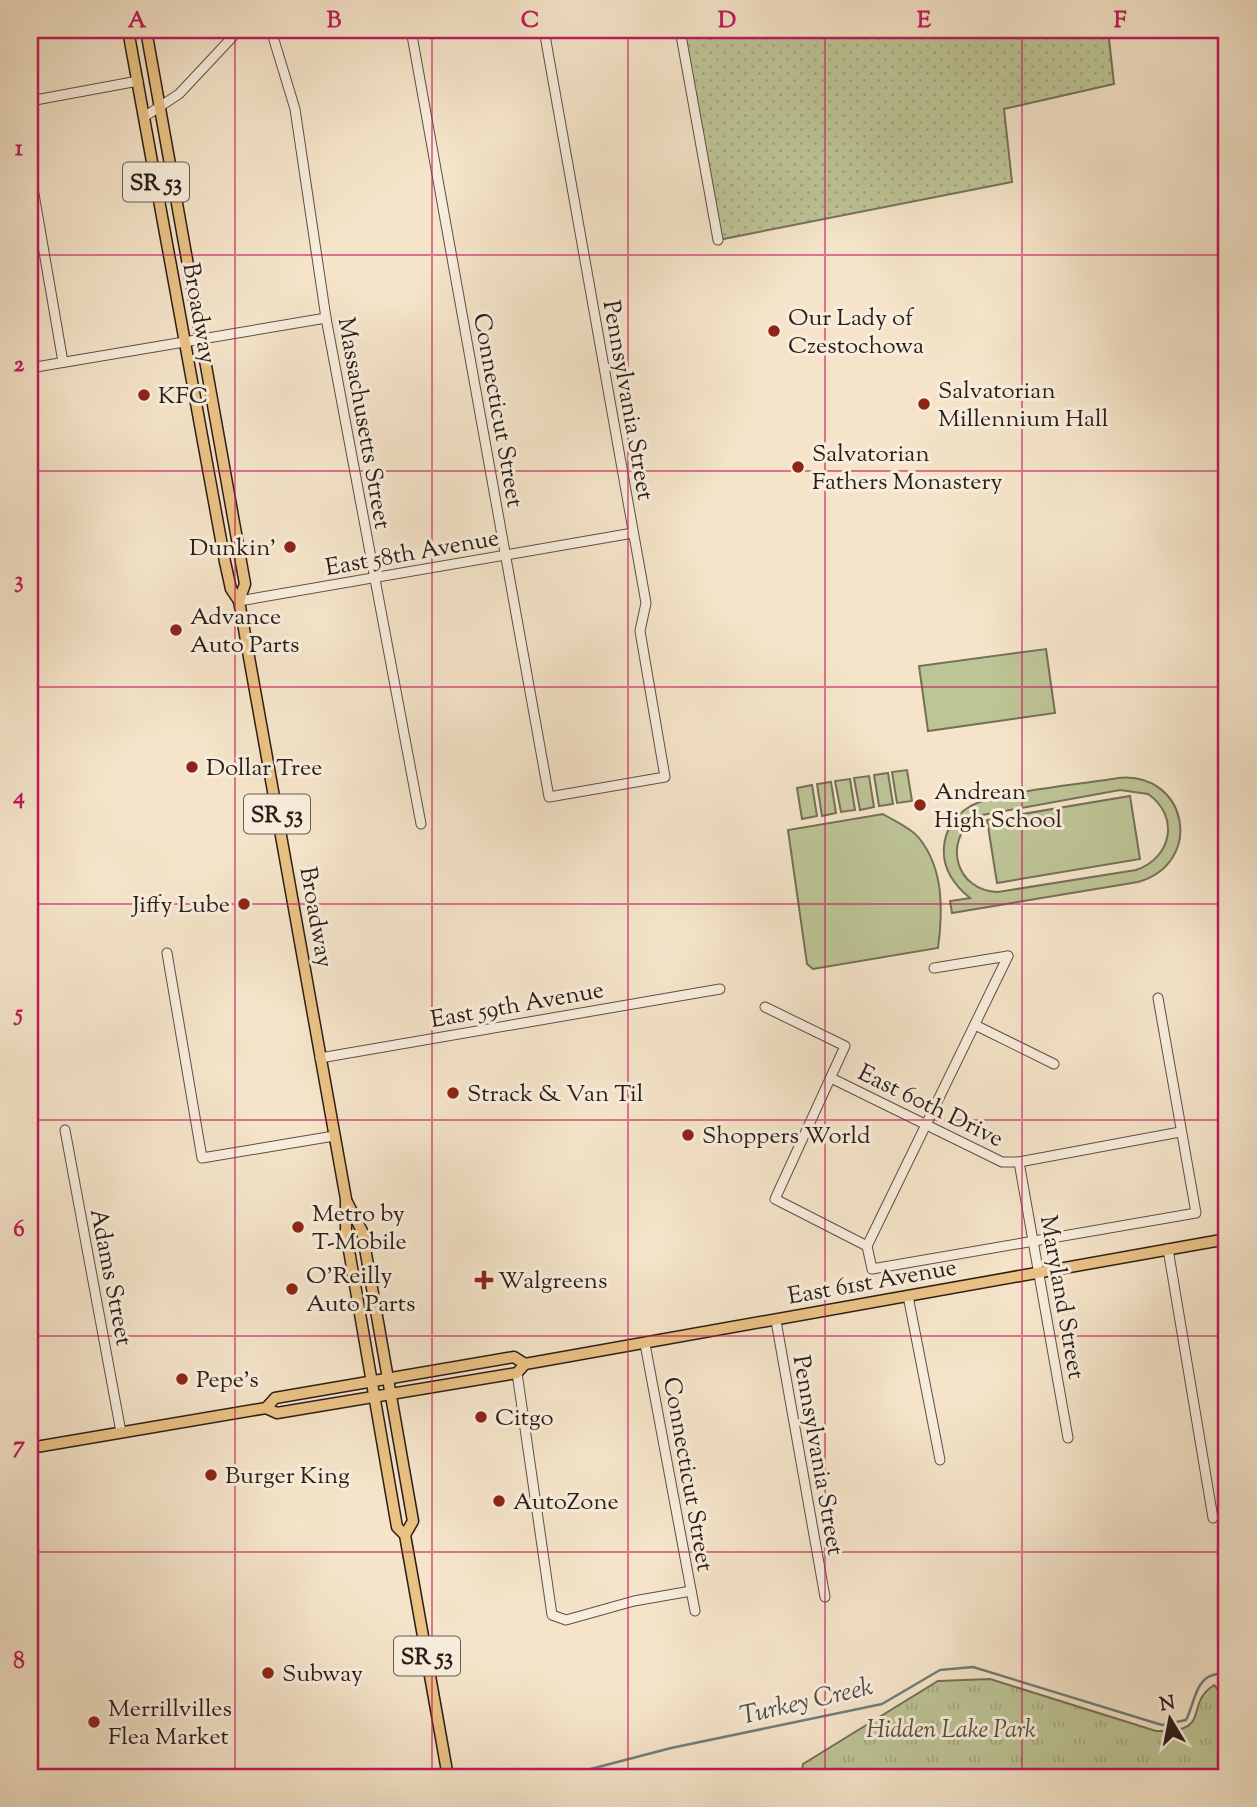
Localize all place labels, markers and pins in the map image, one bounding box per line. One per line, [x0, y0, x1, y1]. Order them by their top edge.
place label: Our Lady of Czestochowa [788, 302, 924, 364]
marker: Our Lady of Czestochowa [766, 323, 782, 339]
place label: Salvatorian Millennium Hall [938, 375, 1109, 437]
place label: KFC [158, 380, 208, 414]
marker: KFC [136, 387, 152, 403]
marker: Salvatorian Millennium Hall [916, 396, 932, 412]
place label: Salvatorian Fathers Monastery [812, 438, 1002, 500]
marker: Salvatorian Fathers Monastery [790, 459, 806, 475]
place label: Dunkin' [189, 532, 276, 566]
marker: Dunkin' [282, 539, 298, 555]
place label: Advance Auto Parts [190, 601, 300, 663]
marker: Advance Auto Parts [168, 622, 184, 638]
place label: Dollar Tree [206, 752, 322, 786]
marker: Dollar Tree [184, 759, 200, 775]
place label: Andrean High School [934, 776, 1063, 838]
marker: Andrean High School [912, 797, 928, 813]
place label: Jiffy Lube [130, 889, 230, 923]
marker: Jiffy Lube [236, 896, 252, 912]
place label: Strack & Van Til [467, 1078, 644, 1112]
marker: Strack & Van Til [445, 1085, 461, 1101]
place label: Shoppers World [702, 1120, 871, 1154]
marker: Shoppers World [680, 1127, 696, 1143]
place label: Metro by T-Mobile [312, 1198, 407, 1260]
marker: Metro by T-Mobile [290, 1219, 306, 1235]
place label: O'Reilly Auto Parts [306, 1260, 416, 1322]
place label: Walgreens [498, 1265, 607, 1299]
marker: Walgreens [476, 1272, 492, 1288]
marker: O'Reilly Auto Parts [284, 1281, 300, 1297]
place label: Pepe's [196, 1364, 259, 1398]
marker: Pepe's [174, 1371, 190, 1387]
place label: Citgo [495, 1402, 554, 1436]
marker: Citgo [473, 1409, 489, 1425]
place label: Burger King [225, 1460, 350, 1494]
marker: Burger King [203, 1467, 219, 1483]
place label: AutoZone [513, 1486, 619, 1520]
marker: AutoZone [491, 1493, 507, 1509]
place label: Subway [282, 1658, 363, 1692]
marker: Subway [260, 1665, 276, 1681]
place label: Merrillvilles Flea Market [108, 1693, 232, 1755]
marker: Merrillvilles Flea Market [86, 1714, 102, 1730]

